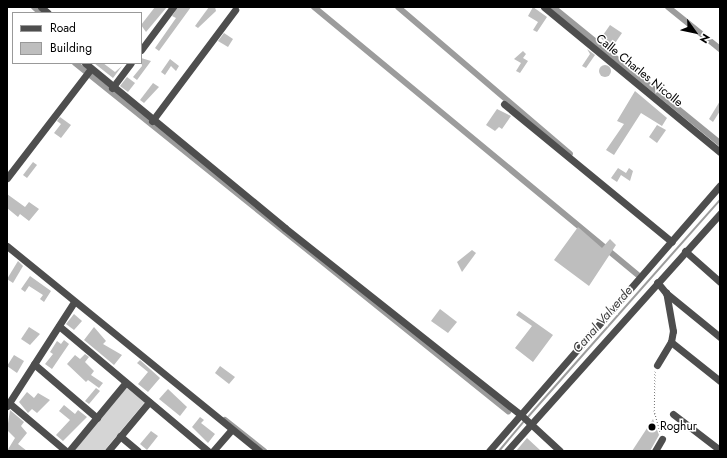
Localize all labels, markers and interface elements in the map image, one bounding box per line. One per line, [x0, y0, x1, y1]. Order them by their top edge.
legend [12, 12, 142, 64]
north arrow [675, 12, 715, 52]
text: Road [50, 19, 76, 37]
text: N [696, 31, 714, 47]
street label: Calle Charles Nicolle [593, 32, 685, 110]
text: Building [50, 39, 92, 57]
water label: Canal Valverde [570, 283, 636, 357]
place label: Roghur [660, 420, 697, 434]
marker: Roghur [647, 422, 657, 432]

